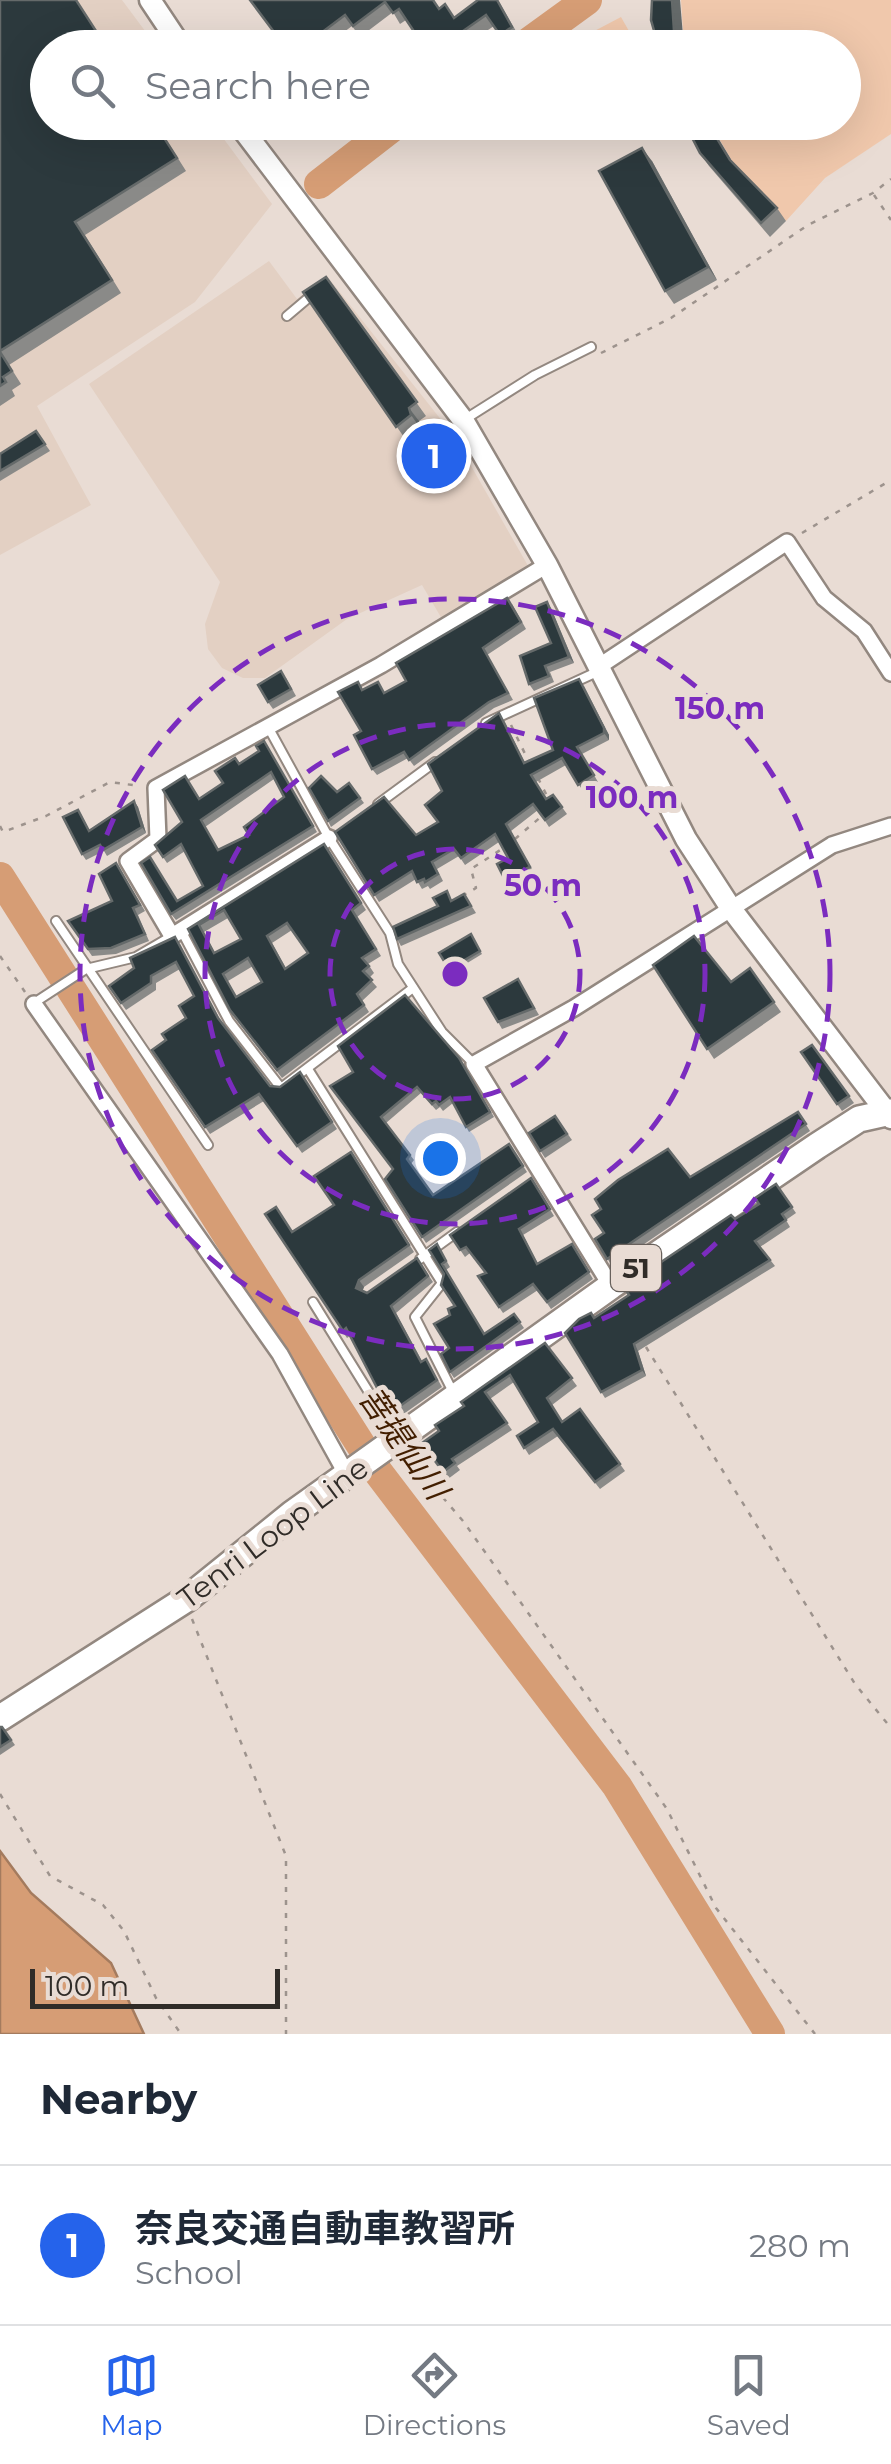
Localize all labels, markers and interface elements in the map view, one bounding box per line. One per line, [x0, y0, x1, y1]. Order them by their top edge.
search box [30, 30, 861, 140]
icon: search [65, 58, 120, 113]
text: Search here [145, 62, 371, 109]
pin: 1 [402, 418, 466, 494]
text: 150 m [675, 690, 765, 727]
text: 100 m [586, 779, 678, 816]
text: 50 m [504, 867, 582, 904]
centre of rings [437, 956, 473, 992]
your location [415, 1133, 466, 1184]
road number: 51 [611, 1245, 661, 1291]
water label: 菩提仙川 [351, 1379, 458, 1509]
street label: Tenri Loop Line [170, 1449, 376, 1617]
scale bar [30, 1964, 280, 2008]
text: 100 m [45, 1969, 129, 2003]
text: Nearby [40, 2073, 197, 2125]
text: 奈良交通自動車教習所 [135, 2205, 515, 2252]
text: 1 [66, 2226, 79, 2265]
text: 280 m [749, 2226, 851, 2265]
text: School [135, 2253, 243, 2292]
tab: Map [100, 2348, 162, 2442]
tab: Directions [363, 2348, 506, 2442]
tab: Saved [707, 2348, 791, 2442]

